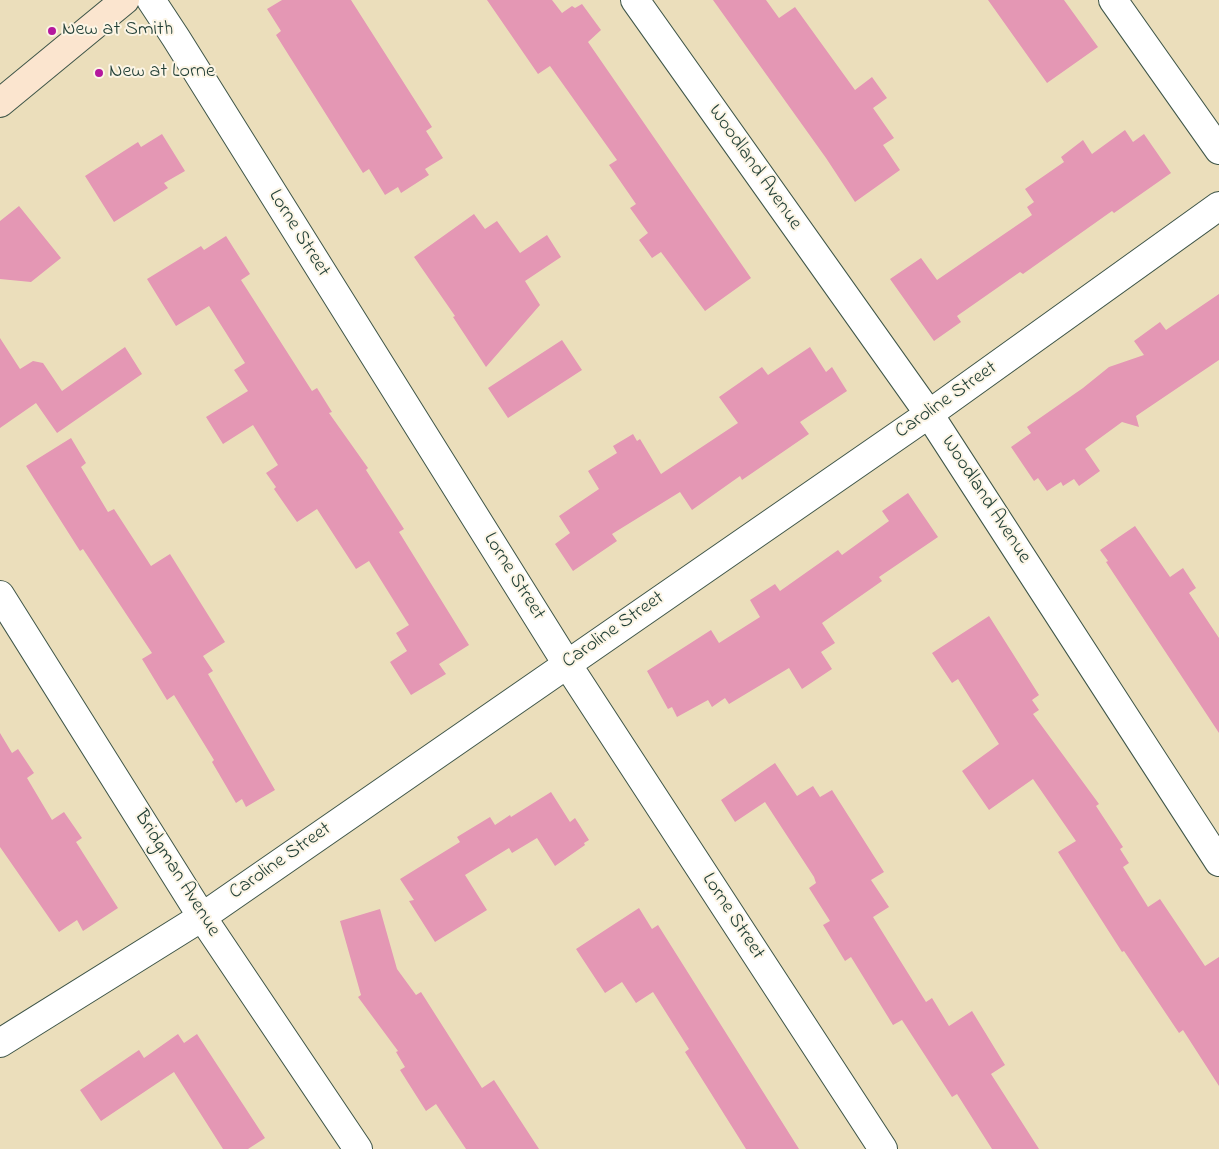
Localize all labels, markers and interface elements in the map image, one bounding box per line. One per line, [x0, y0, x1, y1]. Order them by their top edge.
place label: New at Smith [62, 19, 173, 43]
marker: New at Smith [46, 25, 58, 37]
place label: New at Lorne [109, 61, 215, 85]
marker: New at Lorne [93, 67, 105, 79]
street label: Woodland Avenue [702, 101, 806, 235]
street label: Lorne Street [262, 186, 334, 282]
street label: Caroline Street [891, 357, 1003, 445]
street label: Woodland Avenue [935, 432, 1035, 568]
street label: Lorne Street [477, 529, 549, 625]
street label: Caroline Street [558, 587, 670, 675]
street label: Bridgman Avenue [128, 806, 224, 942]
street label: Caroline Street [225, 818, 337, 906]
street label: Lorne Street [695, 869, 769, 965]

